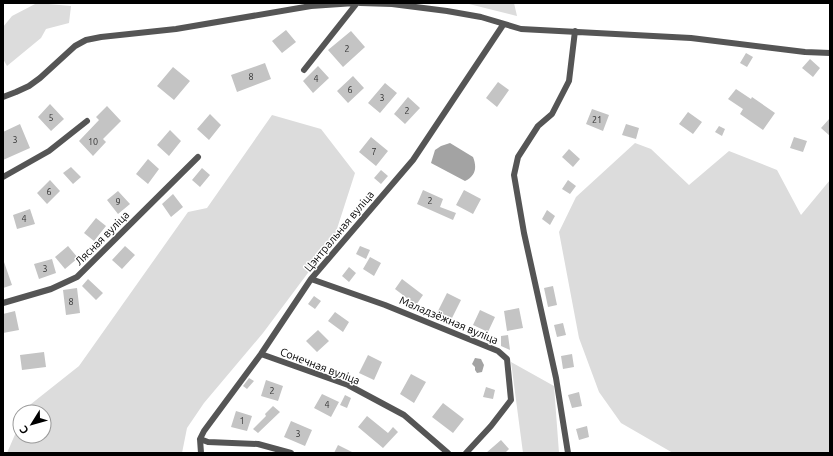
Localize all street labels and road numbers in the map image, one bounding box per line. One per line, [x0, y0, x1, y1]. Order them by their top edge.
street label: Цэнтральная вуліца [302, 188, 376, 274]
street label: Лясная вуліца [72, 208, 132, 268]
street label: Маладзёжная вуліца [398, 294, 500, 346]
street label: Сонечная вуліца [279, 345, 361, 387]

